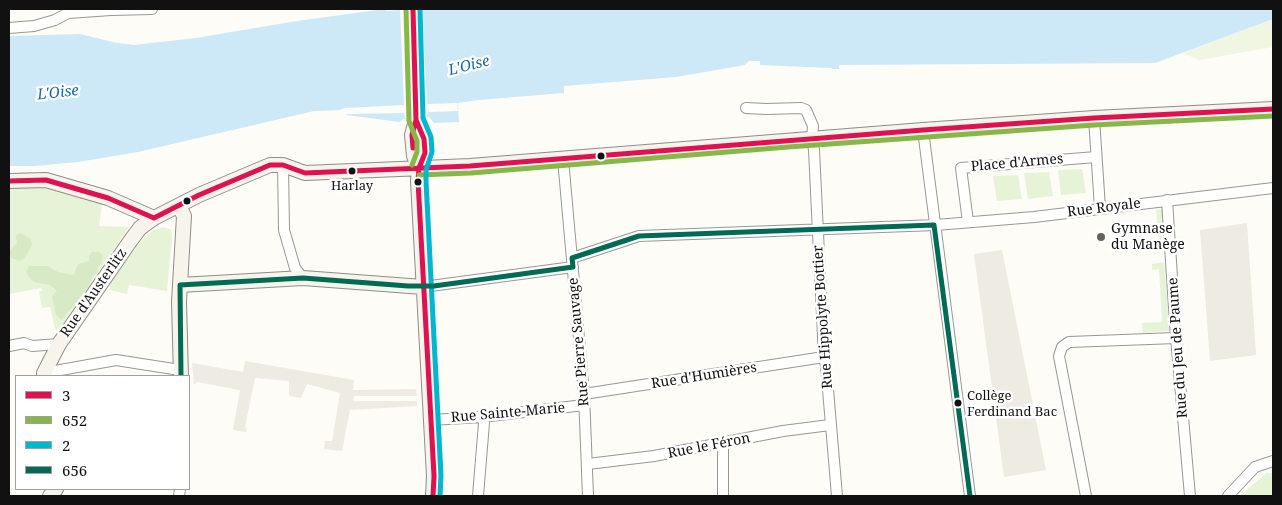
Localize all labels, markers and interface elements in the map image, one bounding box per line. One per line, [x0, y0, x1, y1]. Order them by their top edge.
water label: L'Oise [447, 52, 491, 80]
water label: L'Oise [36, 82, 80, 104]
unlabelled marker [596, 151, 606, 161]
street label: Place d'Armes [970, 151, 1064, 175]
marker: Harlay [347, 166, 357, 176]
unlabelled marker [413, 177, 423, 187]
place label: Harlay [331, 178, 373, 194]
street label: Rue Royale [1066, 195, 1142, 221]
unlabelled marker [182, 196, 192, 206]
place label: Gymnase du Manège [1111, 221, 1185, 253]
marker: Gymnase du Manège [1095, 231, 1107, 243]
street label: Rue d'Austerlitz [57, 245, 131, 341]
street label: Rue Hippolyte Bottier [810, 245, 836, 389]
street label: Rue Pierre Sauvage [565, 277, 593, 407]
street label: Rue du Jeu de Paume [1165, 277, 1191, 419]
street label: Rue d'Humières [650, 359, 758, 393]
legend [15, 375, 190, 490]
text: 3 [62, 385, 70, 405]
place label: Collège Ferdinand Bac [967, 388, 1057, 419]
marker: Collège Ferdinand Bac [953, 398, 963, 408]
street label: Rue Sainte-Marie [450, 400, 566, 426]
text: 652 [62, 410, 87, 430]
street label: Rue le Féron [666, 430, 752, 462]
text: 2 [62, 435, 70, 455]
text: 656 [62, 460, 87, 480]

